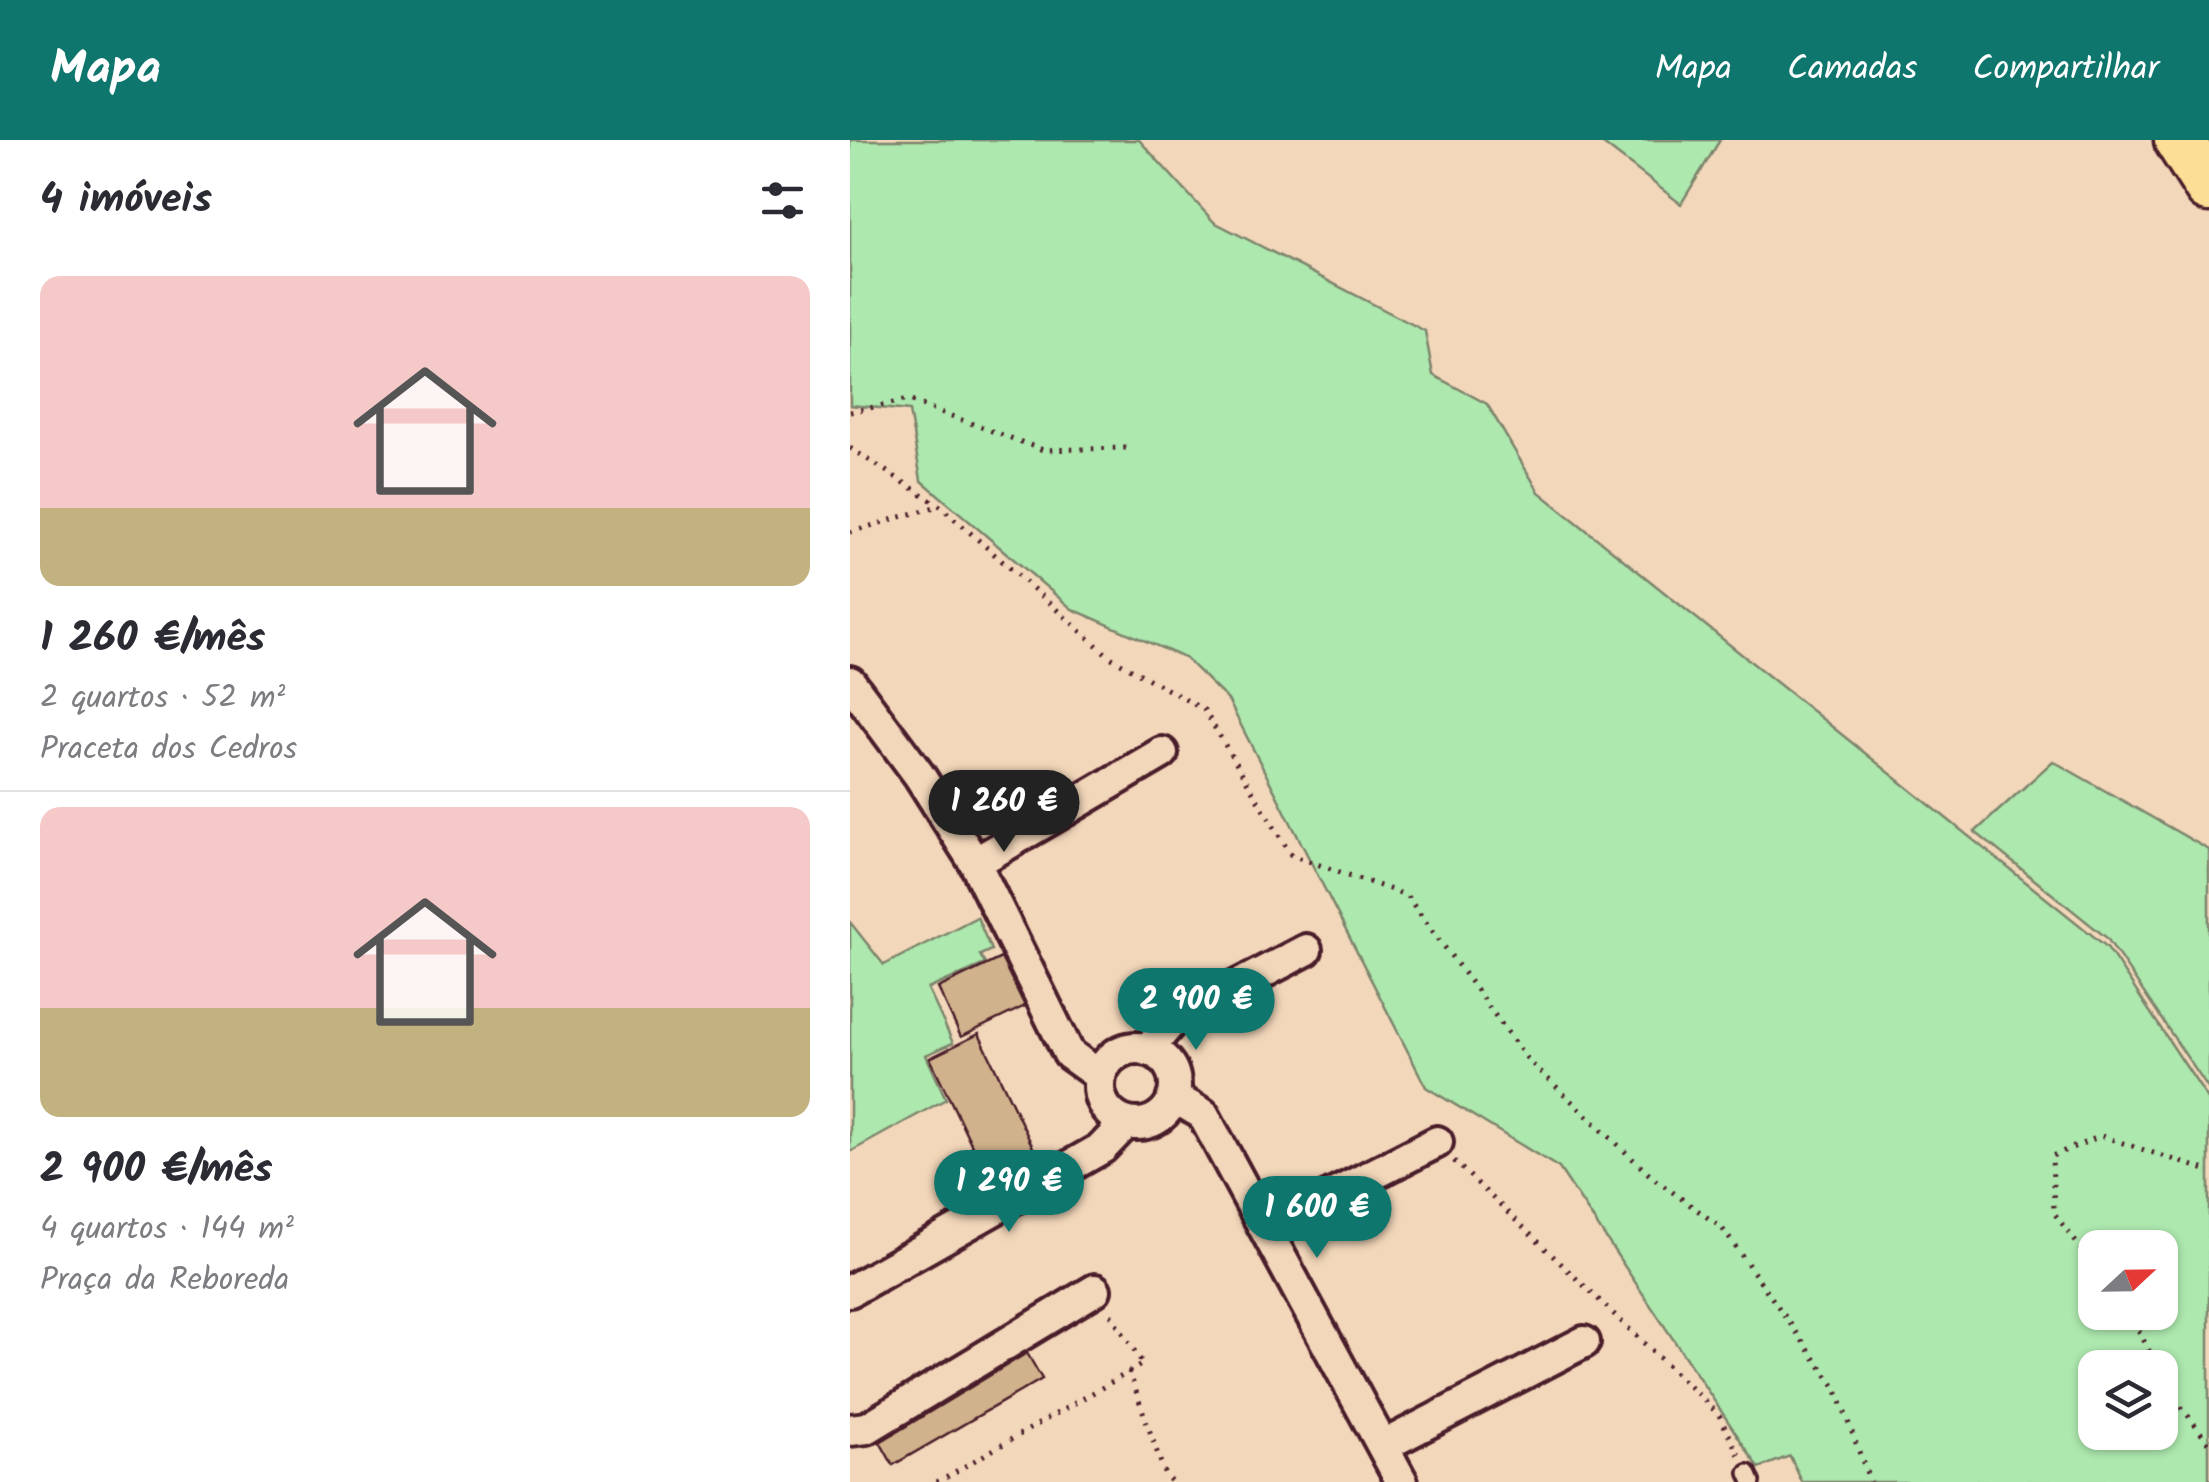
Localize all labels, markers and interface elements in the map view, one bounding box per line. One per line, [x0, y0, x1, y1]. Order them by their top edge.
text: Mapa [50, 32, 161, 108]
text: Mapa [1655, 42, 1732, 98]
text: Camadas [1787, 42, 1917, 98]
text: Compartilhar [1972, 42, 2159, 98]
text: 4 imóveis [40, 167, 212, 234]
icon: filters [755, 173, 810, 228]
icon: home [335, 341, 515, 521]
text: 1 260 €/mês [40, 606, 265, 673]
text: 2 quartos · 52 m² [40, 673, 285, 724]
text: Praceta dos Cedros [40, 724, 297, 775]
pin: 1 260 € [912, 770, 1096, 855]
text: 1 260 € [950, 777, 1058, 828]
icon: home [335, 872, 515, 1052]
pin: 2 900 € [1104, 968, 1288, 1053]
text: 2 900 € [1140, 975, 1252, 1026]
text: 2 900 €/mês [40, 1137, 273, 1204]
pin: 1 290 € [917, 1150, 1101, 1235]
text: 1 290 € [956, 1157, 1062, 1208]
pin: 1 600 € [1225, 1176, 1409, 1261]
text: 1 600 € [1265, 1183, 1369, 1234]
text: 4 quartos · 144 m² [40, 1204, 294, 1255]
north arrow [2078, 1230, 2178, 1330]
map controls [2078, 1230, 2178, 1450]
text: Praça da Reboreda [40, 1255, 289, 1306]
button: layers [2078, 1350, 2178, 1450]

